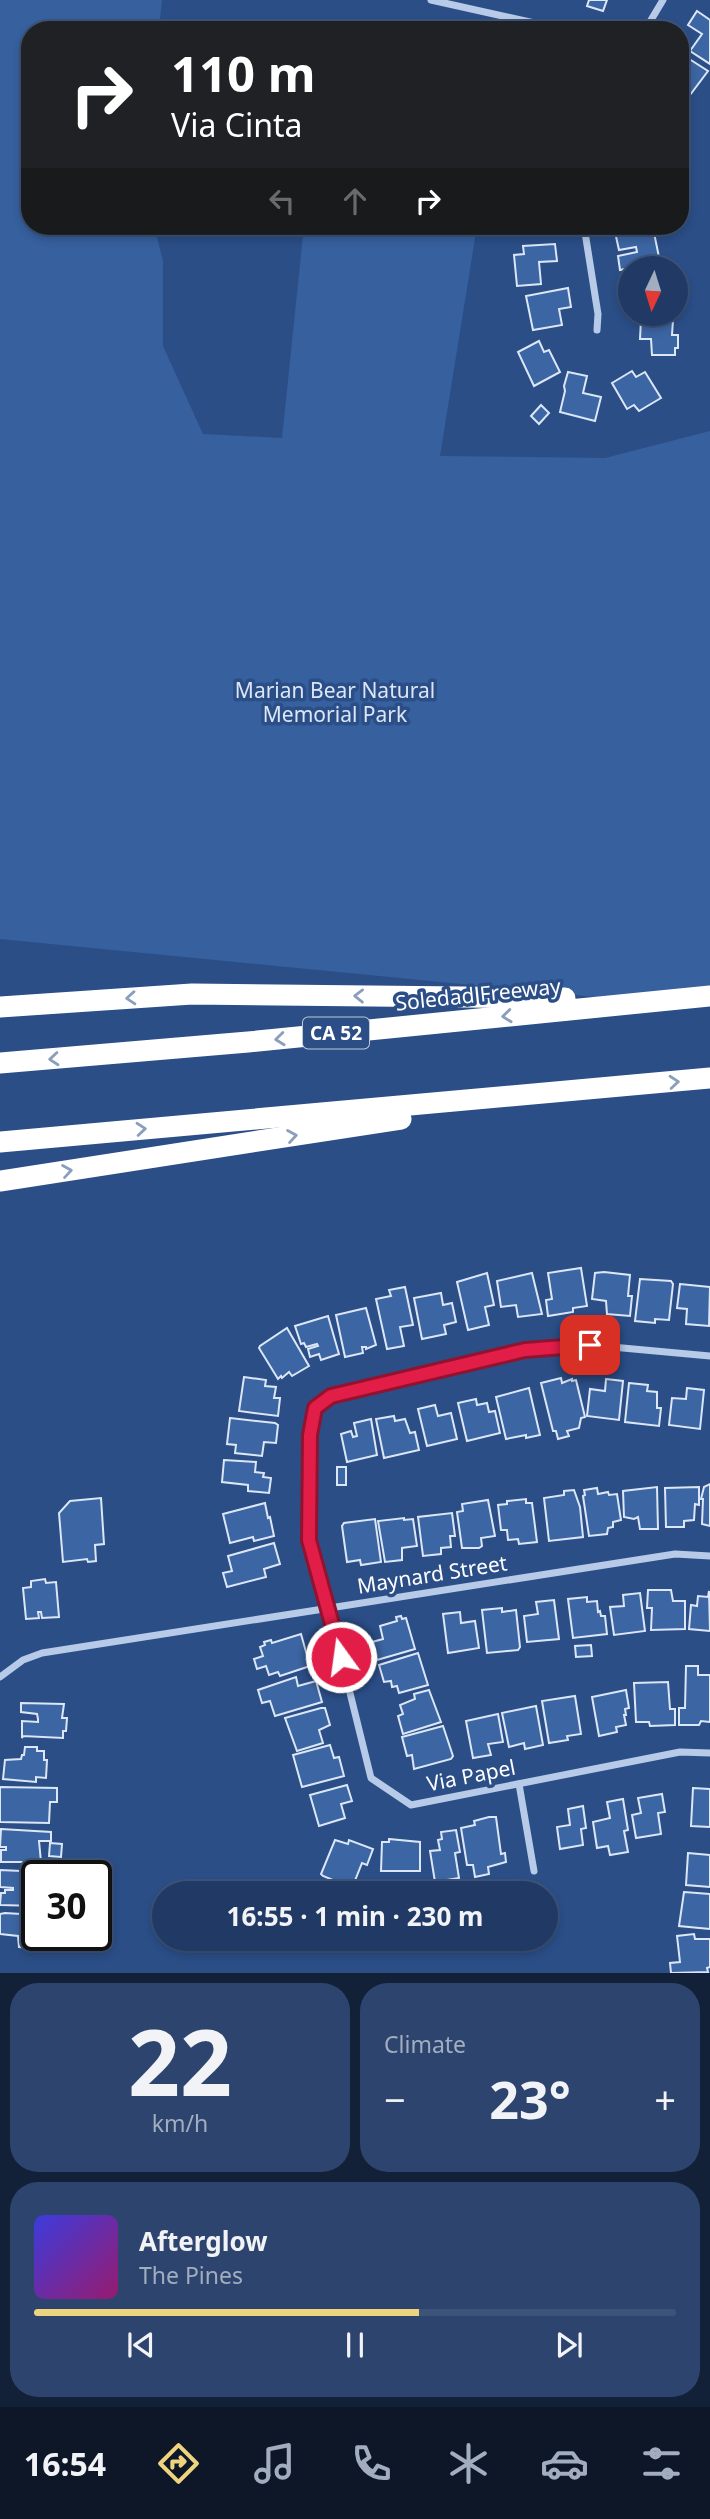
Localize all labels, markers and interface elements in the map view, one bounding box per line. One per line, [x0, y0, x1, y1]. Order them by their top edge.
text: 110 m [171, 40, 316, 106]
icon: right [56, 49, 147, 140]
text: Via Cinta [171, 103, 303, 146]
icon: left [263, 182, 301, 220]
icon: ahead [336, 182, 374, 220]
icon: right [409, 182, 447, 220]
north arrow [618, 256, 688, 326]
map controls [618, 256, 688, 326]
park label: Marian Bear Natural Memorial Park [235, 676, 435, 728]
street label: Soledad Freeway [394, 971, 562, 1017]
one-way arrow [353, 988, 364, 1004]
one-way arrow [126, 990, 137, 1005]
one-way arrow [501, 1008, 512, 1023]
road number: CA 52 [303, 1018, 369, 1049]
one-way arrow [274, 1031, 285, 1046]
one-way arrow [48, 1051, 59, 1066]
one-way arrow [668, 1074, 680, 1089]
one-way arrow [136, 1122, 147, 1137]
one-way arrow [286, 1129, 298, 1144]
one-way arrow [62, 1164, 73, 1179]
pin [560, 1315, 620, 1375]
icon: arrive [571, 1326, 609, 1364]
street label: Maynard Street [355, 1548, 509, 1600]
position arrow [304, 1620, 378, 1694]
street label: Via Papel [424, 1753, 518, 1797]
speed limit sign: 30 [21, 1860, 112, 1951]
text: 16:55 · 1 min · 230 m [227, 1898, 483, 1934]
text: 22 [128, 1999, 232, 2123]
text: Climate [384, 2028, 466, 2060]
text: 23° [489, 2063, 571, 2134]
text: − [384, 2073, 406, 2125]
text: + [654, 2073, 676, 2125]
text: km/h [152, 2107, 208, 2139]
text: Afterglow [139, 2223, 267, 2259]
text: The Pines [139, 2259, 243, 2291]
icon: previous [122, 2326, 160, 2364]
icon: pause [336, 2326, 374, 2364]
icon: next [550, 2326, 588, 2364]
icon: directions [154, 2439, 203, 2488]
icon: music [250, 2439, 299, 2488]
icon: phone [347, 2439, 396, 2488]
icon: climate [444, 2439, 493, 2488]
icon: car [540, 2439, 589, 2488]
icon: filters [637, 2439, 686, 2488]
text: 16:54 [24, 2442, 106, 2485]

